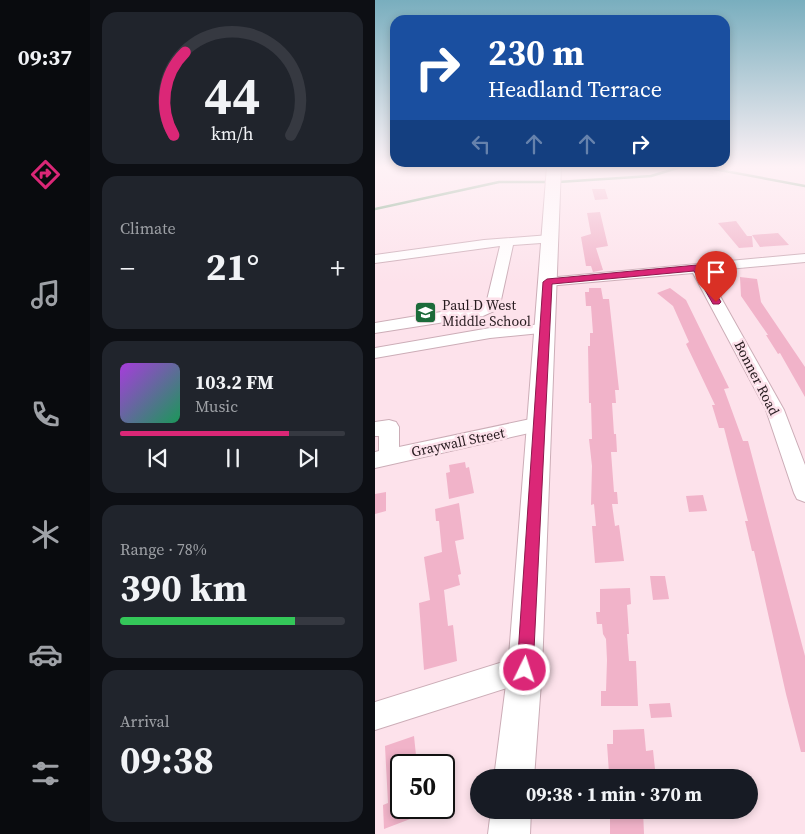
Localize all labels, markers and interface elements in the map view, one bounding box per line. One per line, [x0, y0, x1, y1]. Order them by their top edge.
text: 230 m [488, 29, 584, 77]
icon: right [405, 35, 470, 100]
text: 09:37 [18, 42, 72, 72]
text: 44 [204, 60, 261, 131]
text: Headland Terrace [488, 74, 662, 104]
text: km/h [211, 121, 254, 146]
icon: left [467, 130, 495, 158]
icon: ahead [520, 130, 548, 158]
icon: ahead [573, 130, 601, 158]
icon: right [626, 130, 654, 158]
icon: directions [28, 157, 63, 192]
text: Climate [120, 217, 176, 239]
text: 21° [206, 241, 259, 293]
text: − [120, 249, 135, 287]
text: + [330, 249, 345, 287]
pin [695, 251, 737, 302]
icon: arrive [702, 258, 730, 286]
icon: music [28, 277, 63, 312]
place label: Paul D West Middle School [442, 295, 531, 331]
school or university icon: Paul D West Middle School [414, 301, 438, 325]
street label: Bonner Road [730, 337, 784, 419]
text: 103.2 FM [195, 369, 274, 395]
text: Music [195, 395, 238, 417]
icon: phone [28, 397, 63, 432]
street label: Graywall Street [409, 422, 507, 462]
icon: previous [144, 444, 172, 472]
icon: pause [219, 444, 247, 472]
icon: next [294, 444, 322, 472]
icon: climate [28, 517, 63, 552]
text: Range · 78% [120, 538, 207, 560]
text: 390 km [120, 562, 247, 614]
icon: car [28, 637, 63, 672]
position arrow [498, 643, 550, 695]
text: Arrival [120, 710, 169, 732]
text: 09:38 [120, 734, 214, 786]
speed limit sign: 50 [390, 754, 455, 819]
icon: filters [28, 756, 63, 791]
text: 09:38 · 1 min · 370 m [526, 781, 702, 807]

